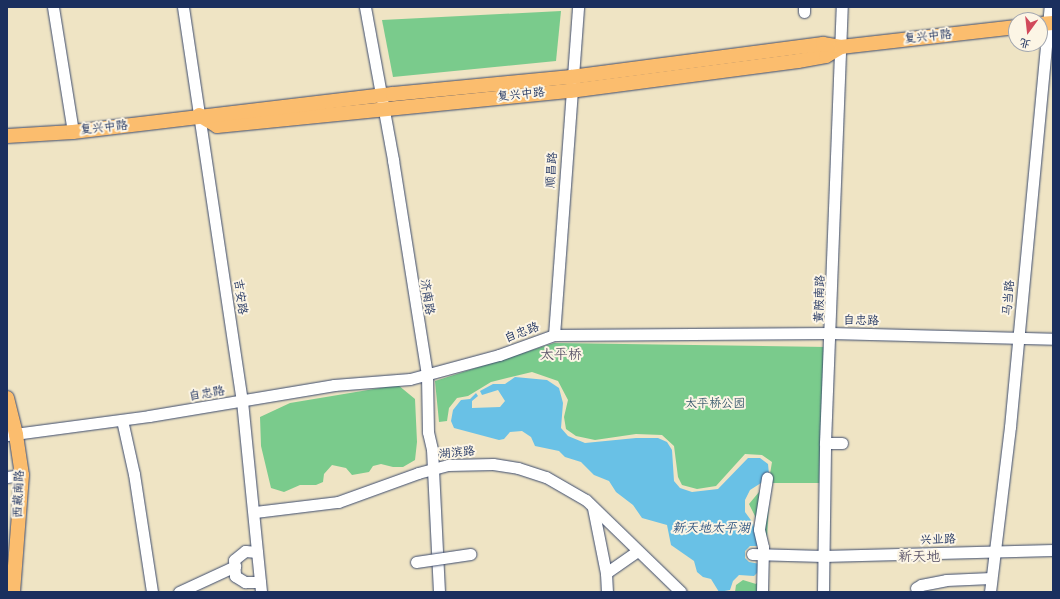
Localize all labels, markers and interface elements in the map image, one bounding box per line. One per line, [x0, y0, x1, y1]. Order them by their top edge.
north arrow [1008, 12, 1048, 52]
street label: 复兴中路 [903, 27, 953, 47]
text: 北 [1018, 33, 1033, 53]
street label: 复兴中路 [496, 85, 546, 105]
street label: 复兴中路 [79, 118, 129, 138]
street label: 顺昌路 [544, 152, 560, 188]
street label: 黄陂南路 [812, 275, 828, 323]
street label: 吉安路 [230, 278, 250, 316]
street label: 济南路 [417, 278, 437, 316]
street label: 马当路 [1000, 279, 1018, 317]
street label: 自忠路 [843, 313, 879, 329]
street label: 自忠路 [503, 320, 541, 346]
district label: 太平桥 [540, 347, 582, 363]
street label: 自忠路 [188, 384, 226, 404]
park label: 太平桥公园 [685, 397, 745, 411]
street label: 湖滨路 [438, 444, 476, 462]
street label: 西藏南路 [11, 470, 27, 518]
water label: 新天地太平湖 [672, 521, 750, 537]
street label: 兴业路 [920, 532, 956, 548]
district label: 新天地 [898, 549, 940, 565]

